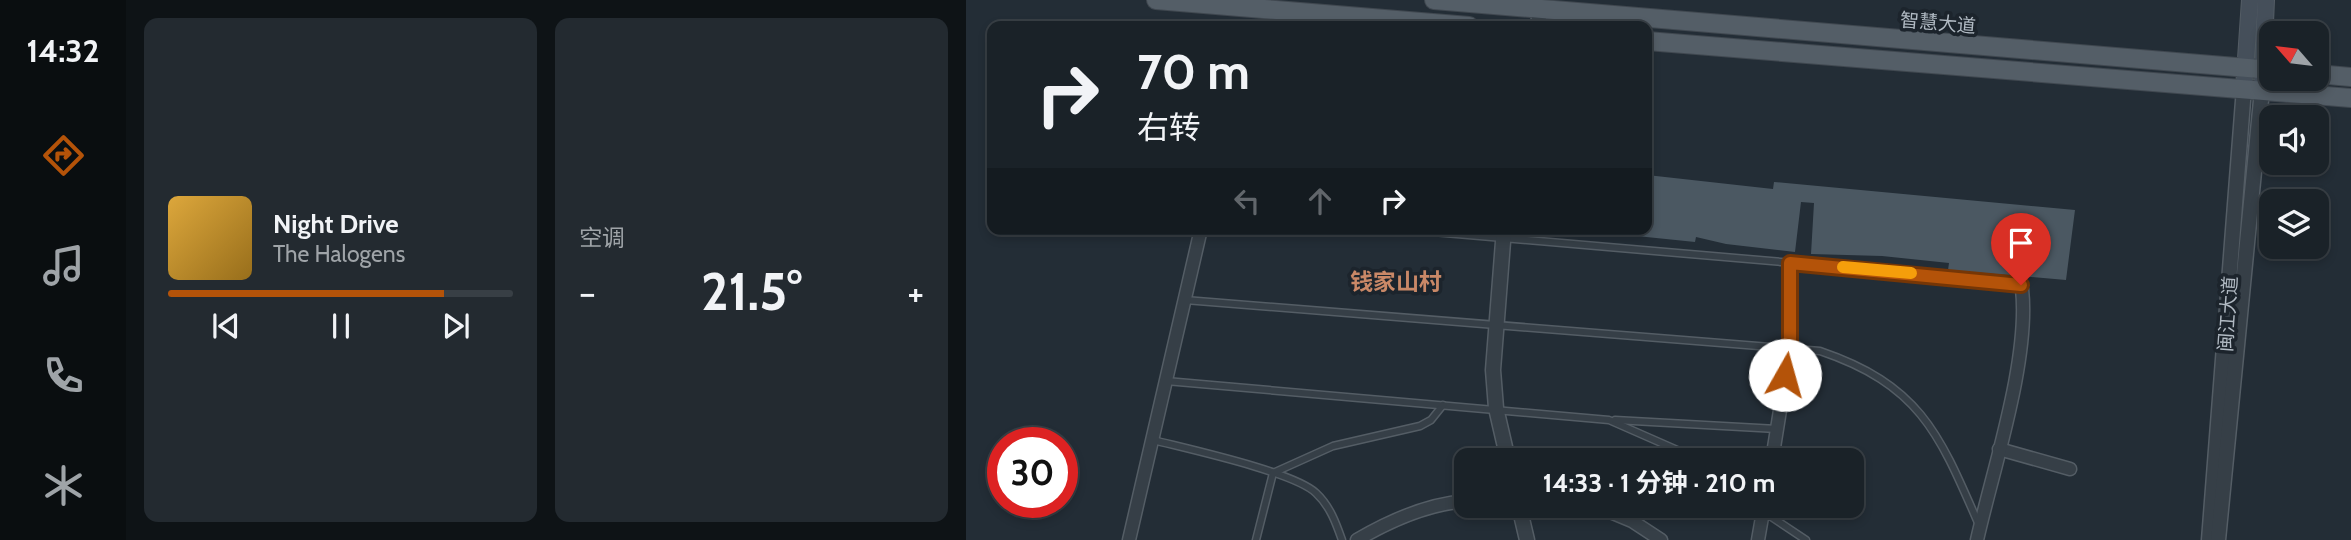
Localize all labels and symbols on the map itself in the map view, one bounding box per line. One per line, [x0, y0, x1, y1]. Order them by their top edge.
street label: 智慧大道 [1899, 8, 1977, 38]
north arrow [2259, 21, 2329, 91]
pin [1991, 213, 2051, 285]
district label: 钱家山村 [1350, 268, 1442, 296]
street label: 闽江大道 [2214, 275, 2242, 353]
position arrow [1748, 338, 1822, 412]
speed limit sign: 30 [987, 427, 1078, 518]

